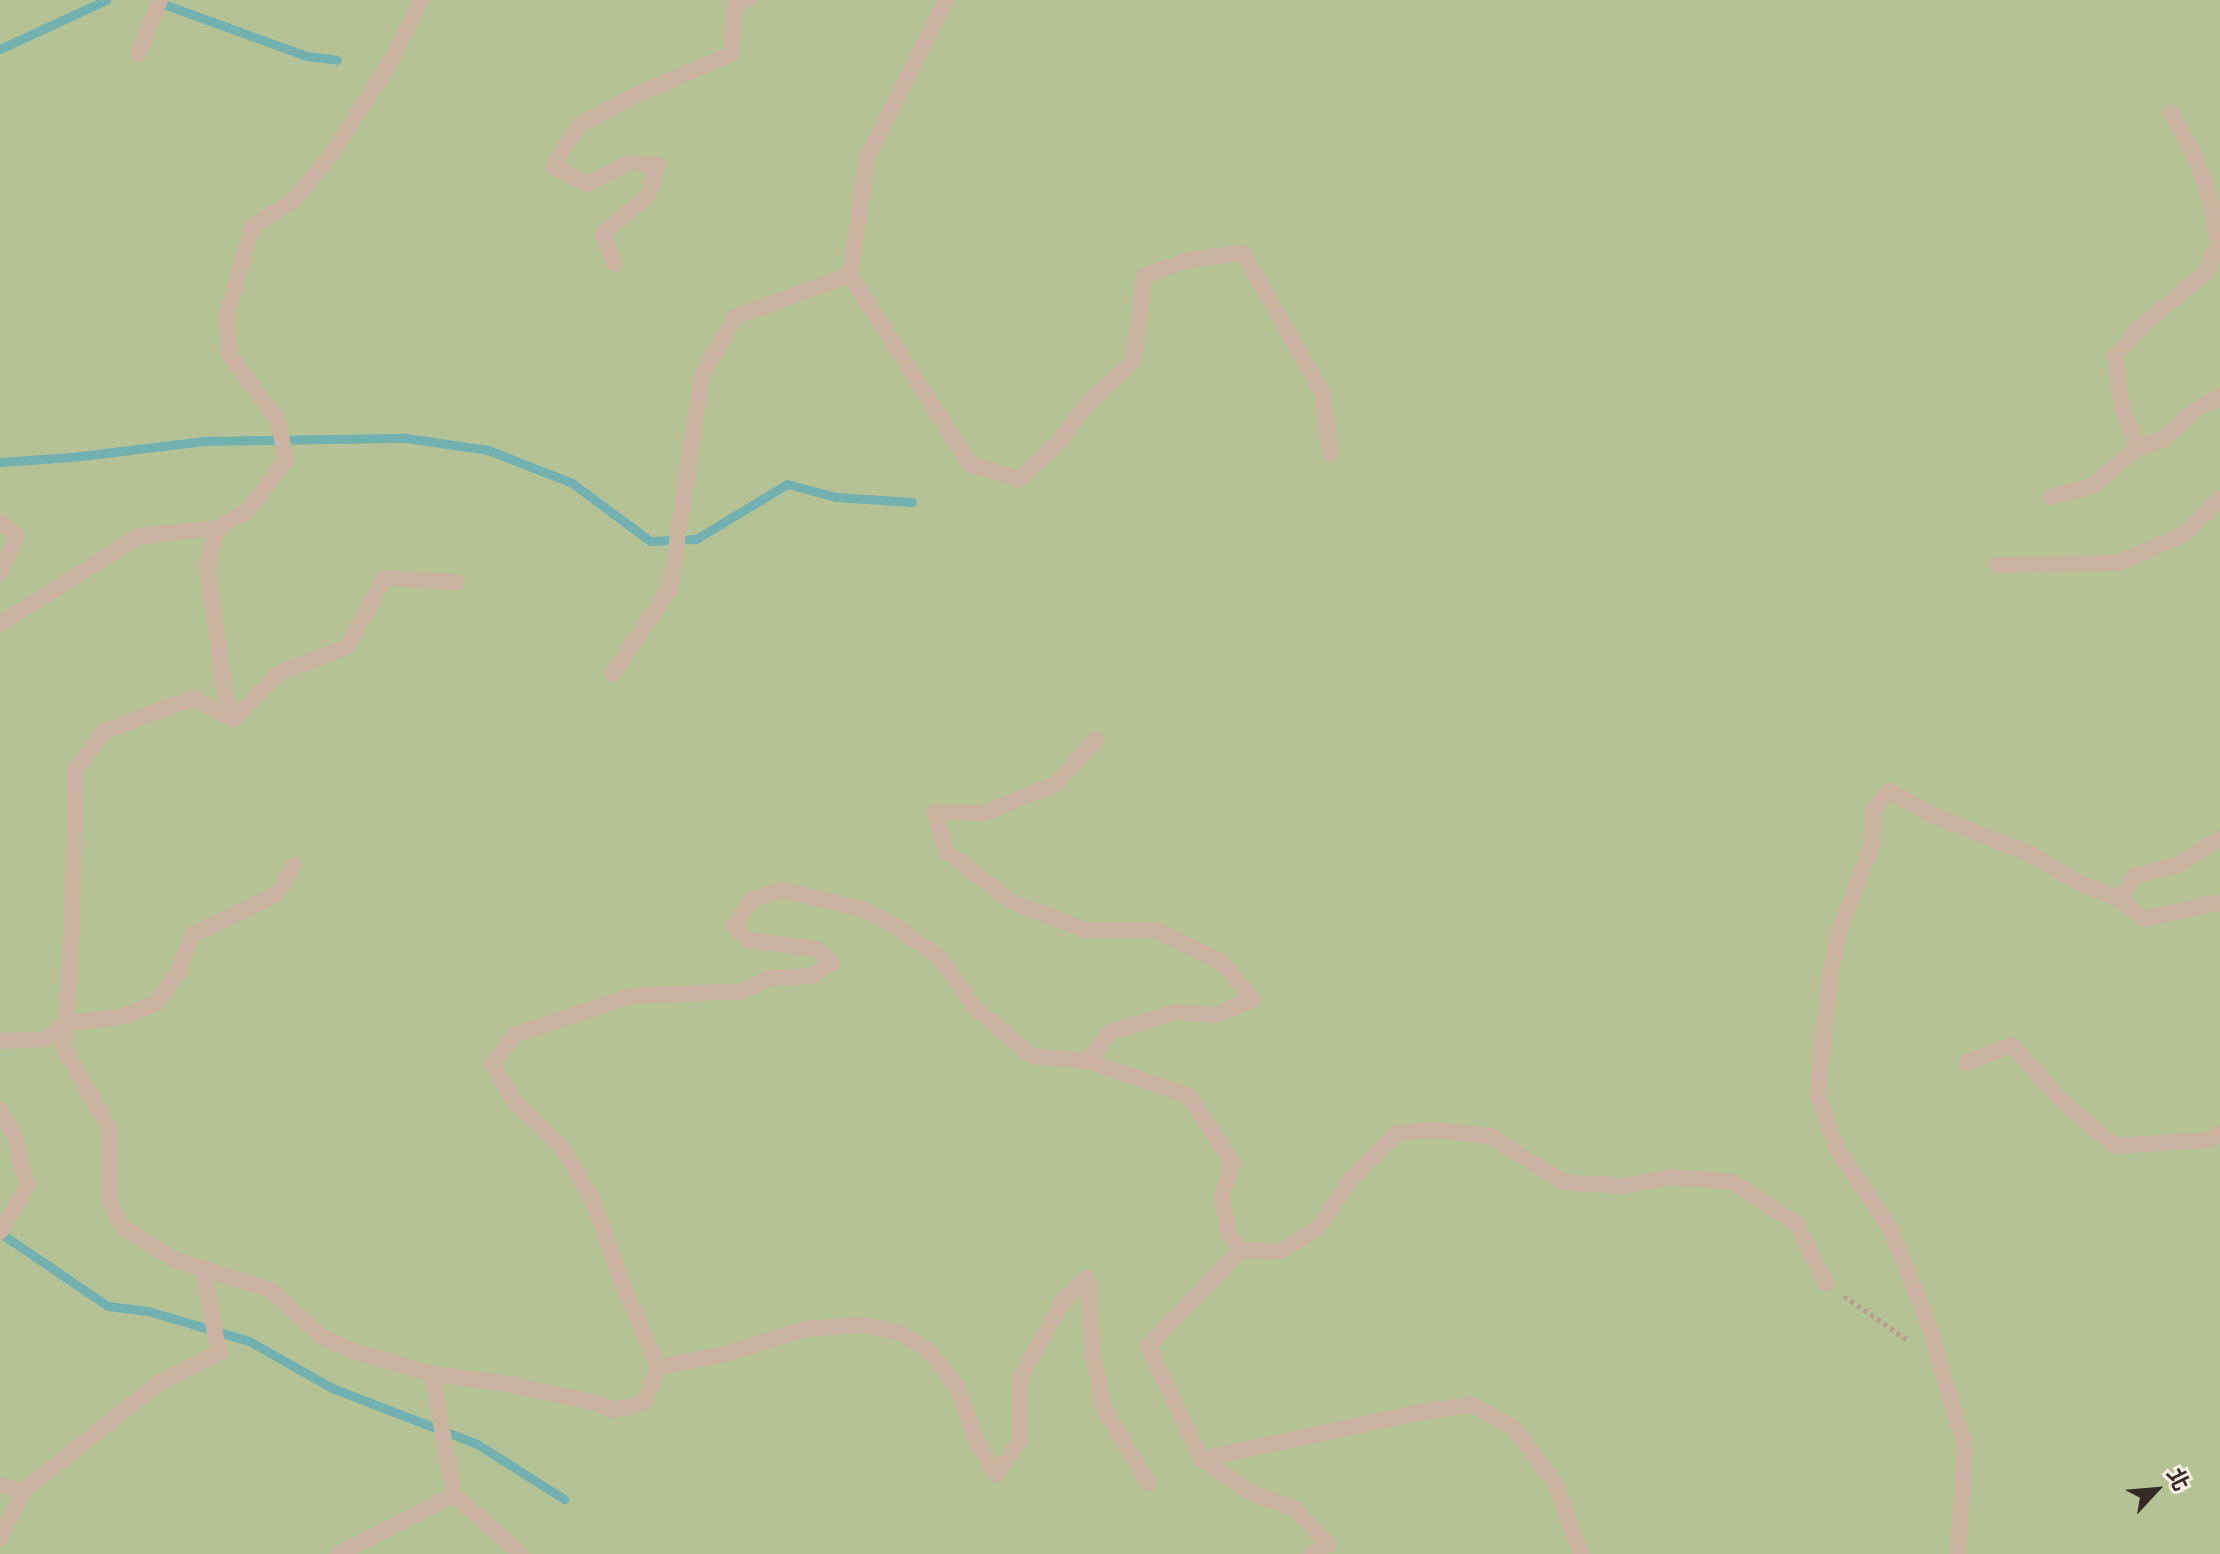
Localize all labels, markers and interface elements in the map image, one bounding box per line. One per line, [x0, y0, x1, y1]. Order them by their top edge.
north arrow [2116, 1450, 2196, 1530]
text: 北 [2161, 1464, 2194, 1495]

